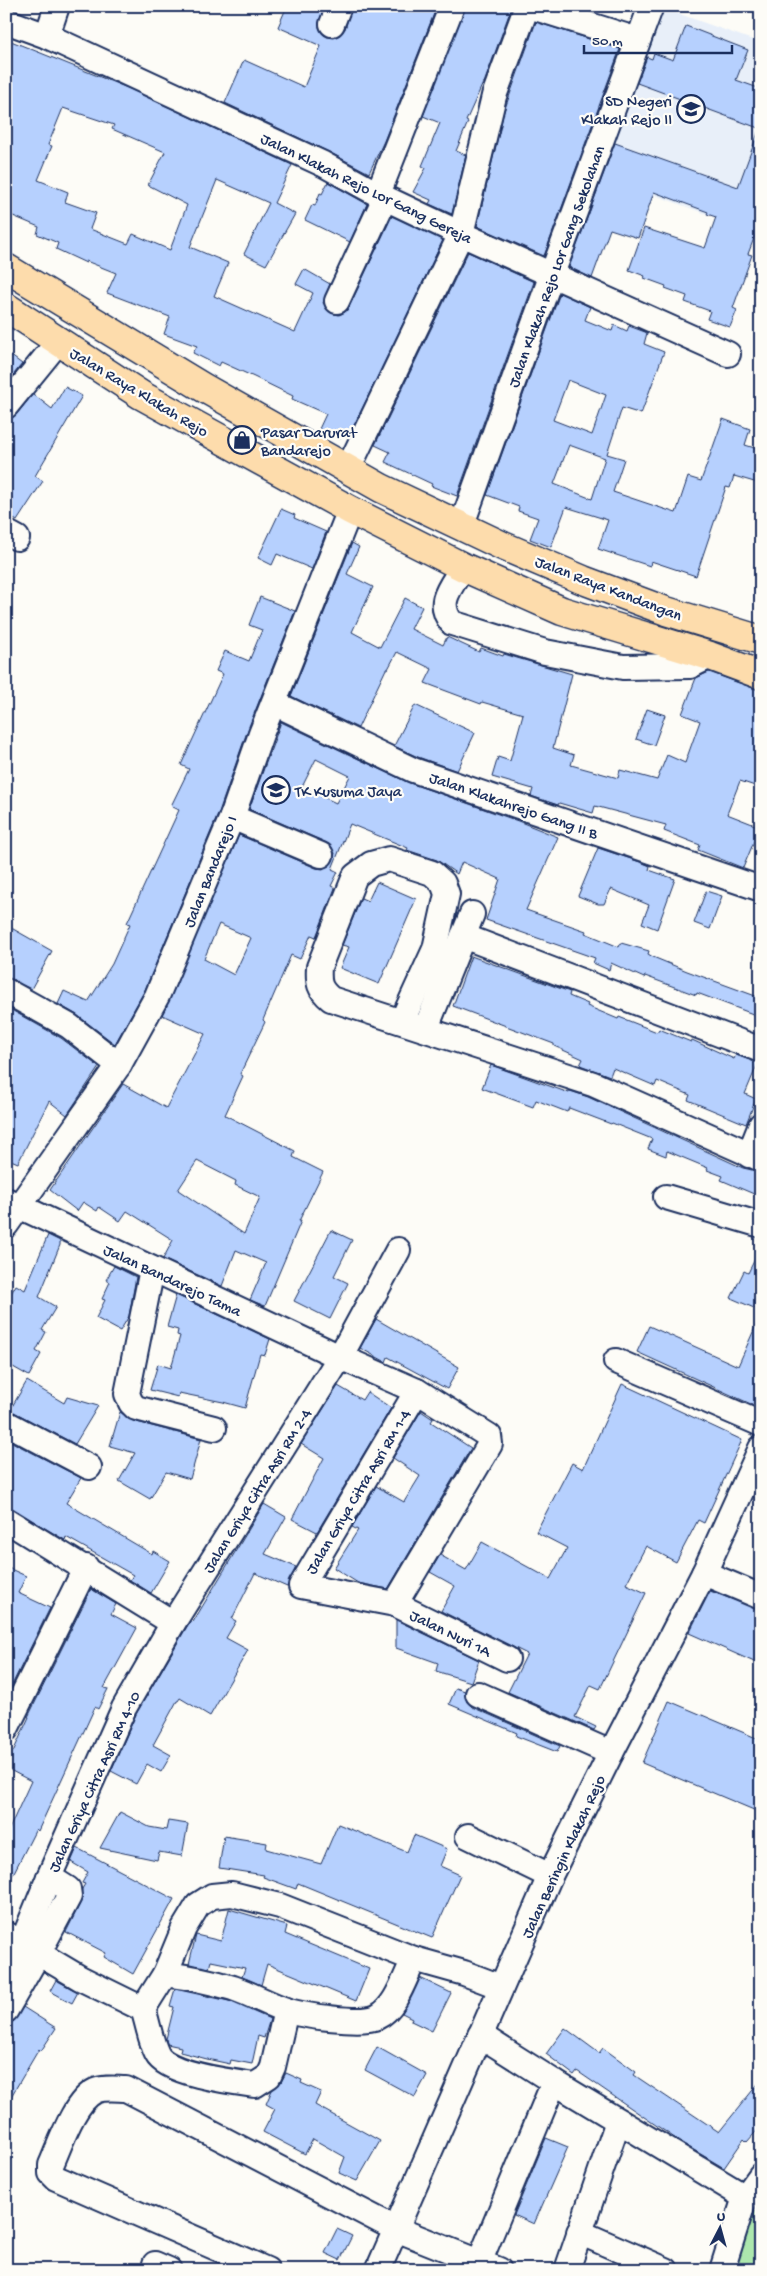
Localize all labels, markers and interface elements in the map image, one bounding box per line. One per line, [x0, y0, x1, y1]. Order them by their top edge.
scale bar [584, 22, 732, 54]
text: 50 m [592, 33, 623, 51]
place label: SD Negeri Klakah Rejo II [581, 94, 672, 131]
school or university icon: SD Negeri Klakah Rejo II [676, 94, 706, 124]
street label: Jalan Klakah Rejo Lor Gang Gereja [257, 131, 475, 250]
street label: Jalan Klakah Rejo Lor Gang Sekolahan [506, 143, 611, 391]
street label: Jalan Raya Klakah Rejo [66, 345, 211, 443]
shop icon: Pasar Darurat Bandarejo [227, 425, 257, 455]
place label: Pasar Darurat Bandarejo [260, 425, 358, 462]
street label: Jalan Raya Kandangan [532, 553, 684, 627]
street label: Jalan Klakahrejo Gang II B [426, 770, 600, 845]
school or university icon: TK Kusuma Jaya [261, 775, 291, 805]
place label: TK Kusuma Jaya [294, 784, 403, 803]
street label: Jalan Bandarejo I [181, 814, 243, 931]
street label: Jalan Bandarejo Tama [100, 1242, 245, 1323]
street label: Jalan Griya Citra Asri RM 2-4 [201, 1406, 318, 1577]
street label: Jalan Griya Citra Asri RM 1-4 [303, 1407, 417, 1578]
street label: Jalan Nuri 1A [406, 1607, 495, 1664]
street label: Jalan Griya Citra Asri RM 4-10 [46, 1689, 147, 1876]
street label: Jalan Beringin Klakah Rejo [519, 1773, 611, 1942]
north arrow [694, 2204, 744, 2254]
text: U [716, 2209, 726, 2226]

